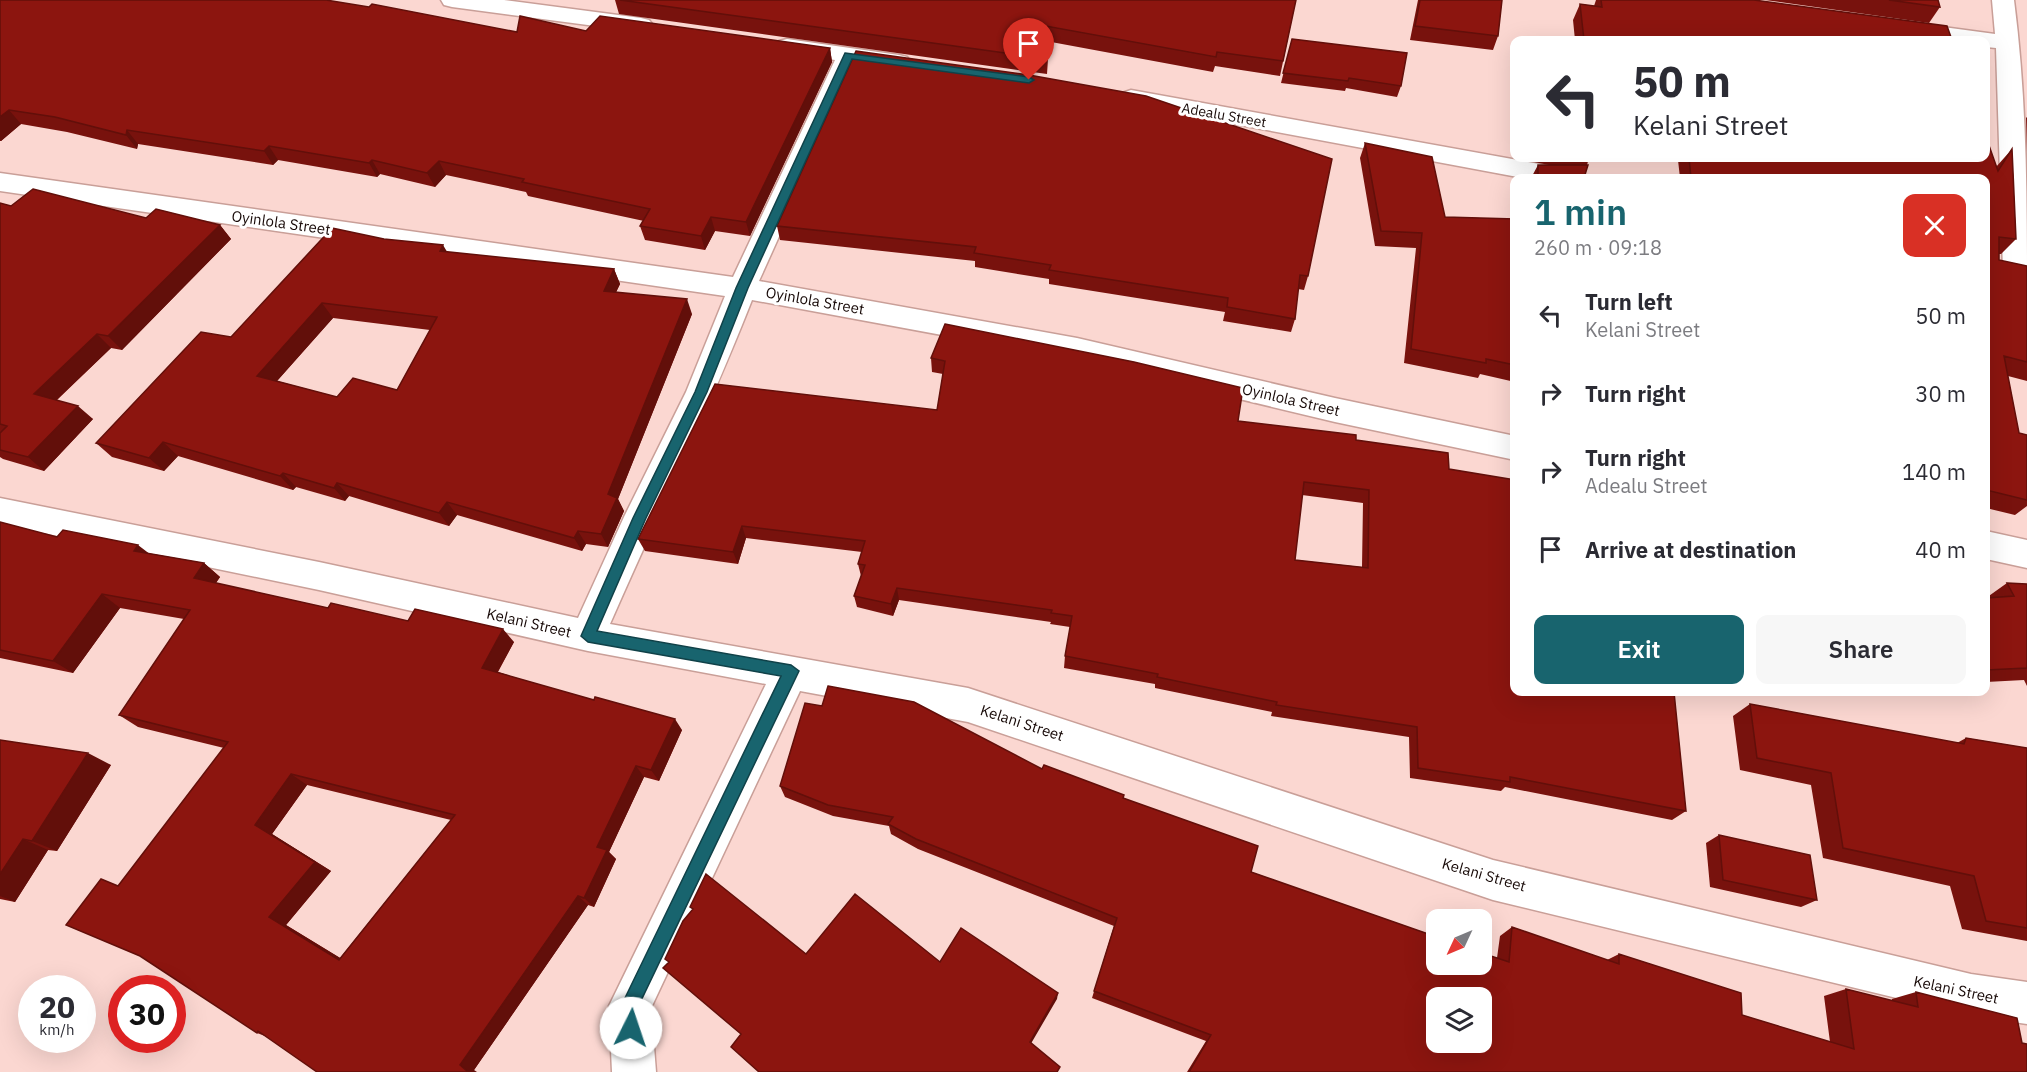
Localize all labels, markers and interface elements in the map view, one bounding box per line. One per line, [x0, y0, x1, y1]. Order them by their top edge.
pin [1003, 18, 1054, 80]
icon: arrive [1012, 27, 1045, 60]
text: 50 m [1633, 54, 1731, 109]
icon: left [1534, 60, 1612, 138]
street label: Adealu Street [1180, 99, 1268, 131]
text: Kelani Street [1633, 107, 1789, 142]
text: 1 min [1534, 188, 1627, 235]
button: close [1903, 194, 1966, 257]
street label: Oyinlola Street [230, 206, 332, 239]
text: 260 m · 09:18 [1534, 234, 1662, 261]
street label: Oyinlola Street [764, 283, 866, 319]
text: Turn left [1585, 287, 1673, 316]
icon: left [1534, 299, 1567, 332]
text: 50 m [1915, 301, 1966, 330]
text: Kelani Street [1585, 316, 1700, 343]
icon: right [1534, 377, 1567, 410]
street label: Oyinlola Street [1240, 379, 1342, 420]
text: Turn right [1585, 379, 1686, 408]
text: 30 m [1915, 379, 1966, 408]
text: Turn right [1585, 443, 1686, 472]
icon: right [1534, 455, 1567, 488]
text: 140 m [1902, 457, 1966, 486]
text: Adealu Street [1585, 472, 1707, 499]
icon: arrive [1534, 533, 1567, 566]
text: Arrive at destination [1585, 535, 1796, 564]
text: 40 m [1915, 535, 1966, 564]
street label: Kelani Street [485, 604, 573, 641]
button: Exit [1534, 615, 1744, 684]
button: Share [1756, 615, 1966, 684]
street label: Kelani Street [978, 700, 1066, 745]
street label: Kelani Street [1440, 853, 1528, 896]
north arrow [1426, 909, 1492, 975]
map controls [1426, 909, 1492, 1053]
street label: Kelani Street [1912, 971, 2000, 1008]
speed limit sign: 30 [108, 975, 186, 1053]
text: 20 [39, 987, 75, 1026]
button: layers [1426, 987, 1492, 1053]
position arrow [599, 996, 663, 1060]
text: km/h [39, 1020, 75, 1039]

